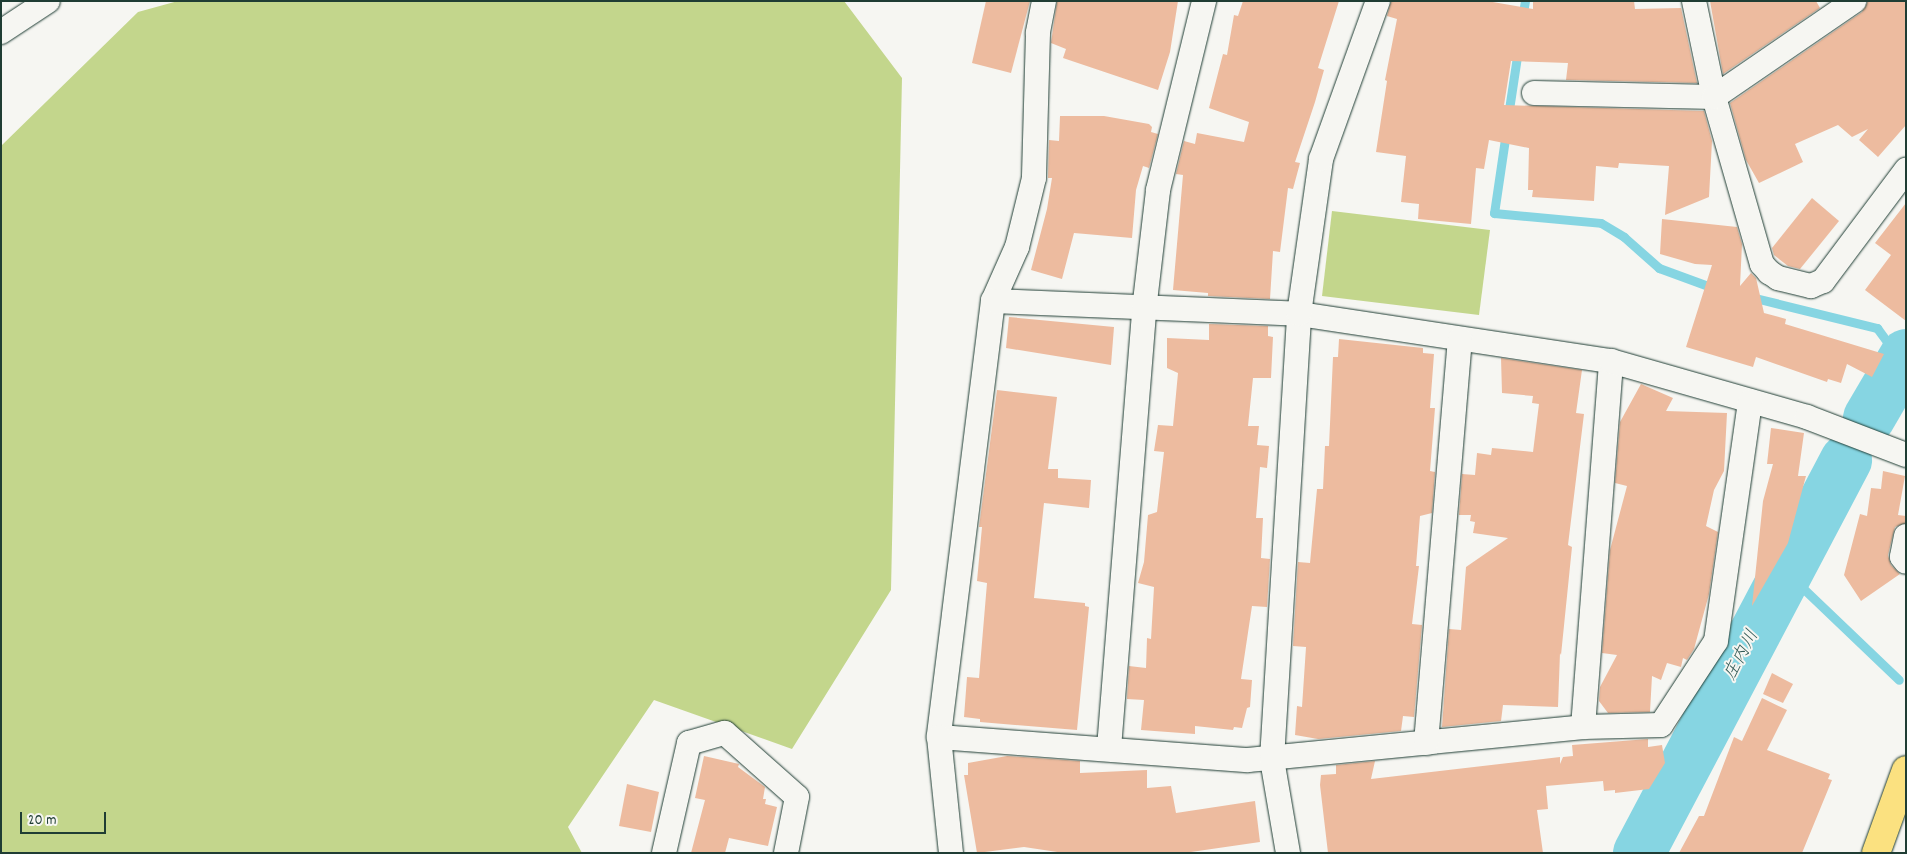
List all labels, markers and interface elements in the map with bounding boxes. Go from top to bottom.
water label: 庄内川 [1721,627,1765,685]
scale bar [22,802,109,834]
text: 20 m [28,810,56,832]

